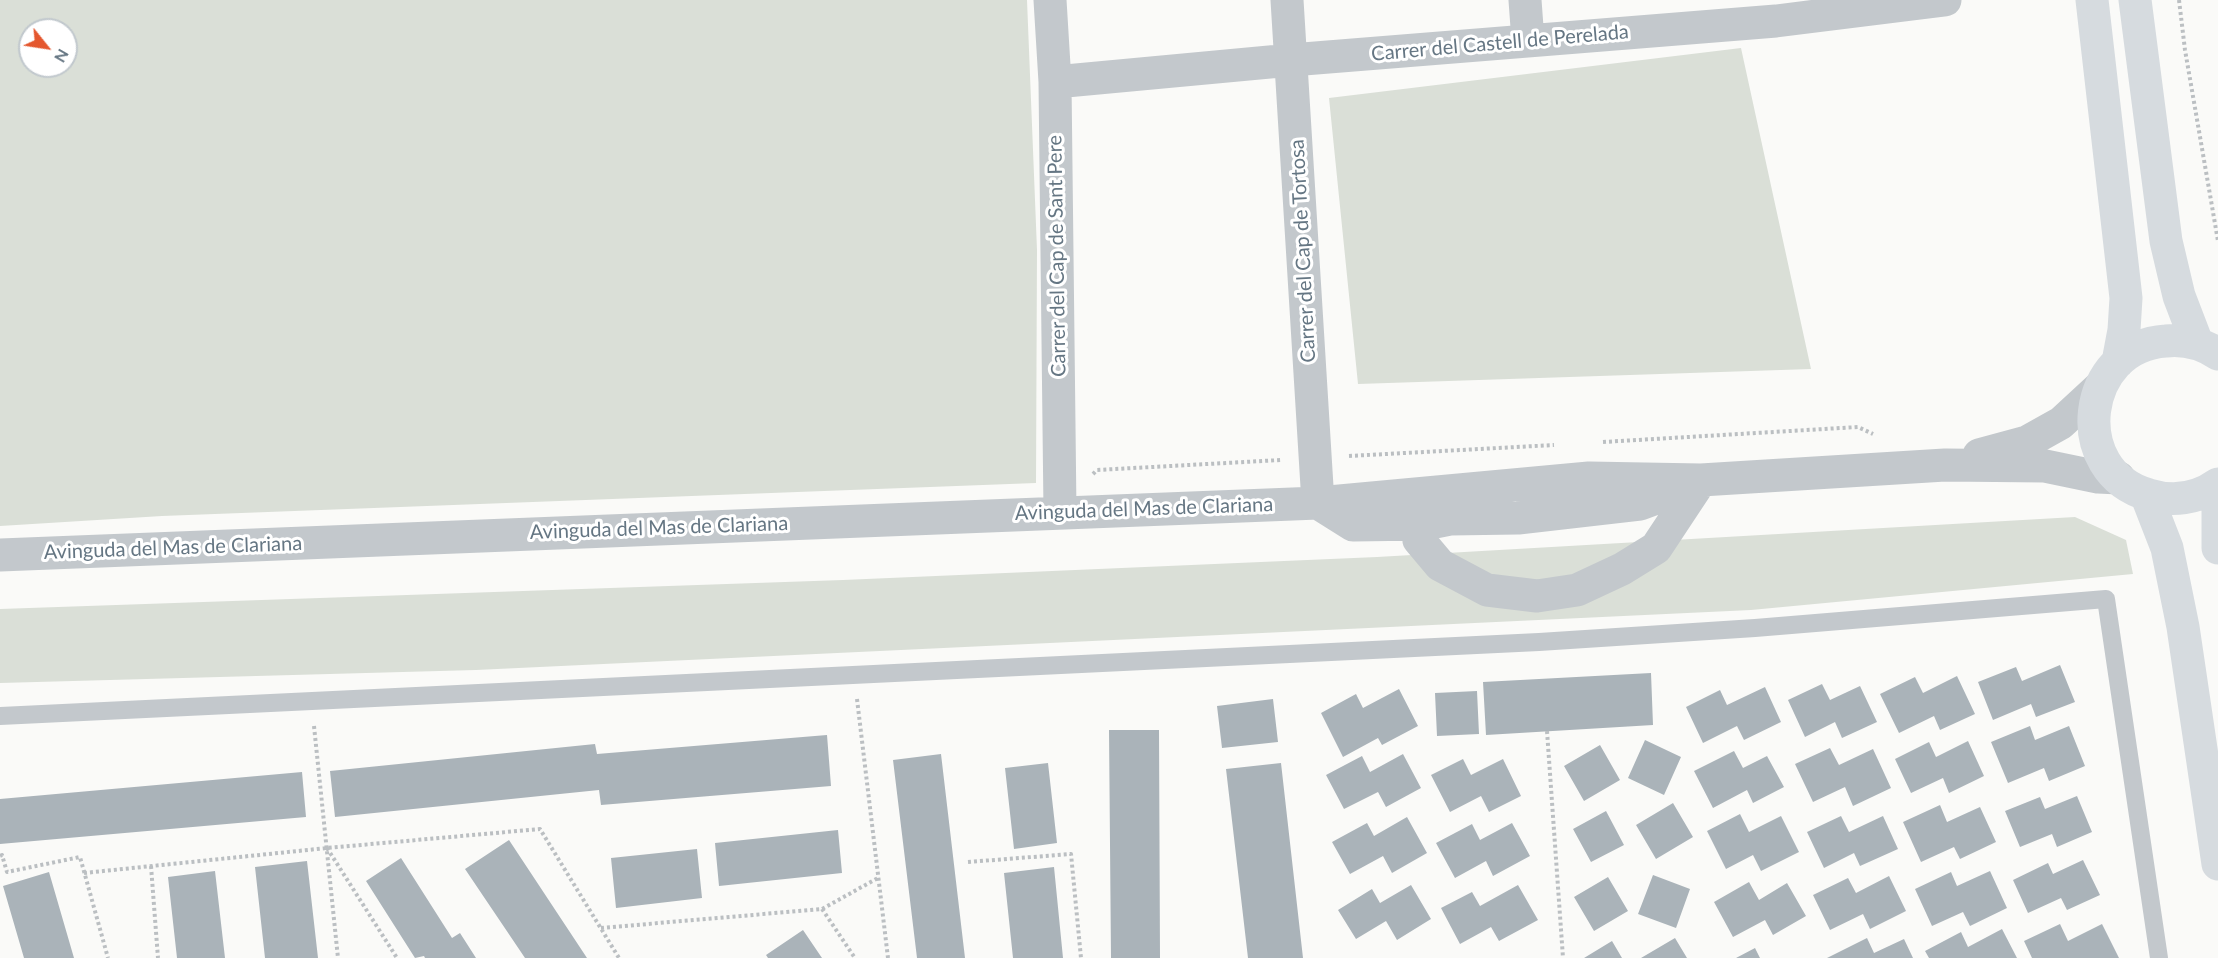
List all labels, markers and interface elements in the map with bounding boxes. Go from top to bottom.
north arrow [18,18,78,78]
street label: Carrer del Castell de Perelada [1370,20,1630,66]
text: N [51,46,74,66]
street label: Carrer del Cap de Sant Pere [1043,135,1071,377]
street label: Carrer del Cap de Tortosa [1285,139,1321,363]
street label: Avinguda del Mas de Clariana [1014,492,1274,526]
street label: Avinguda del Mas de Clariana [529,511,789,545]
street label: Avinguda del Mas de Clariana [43,531,303,565]

